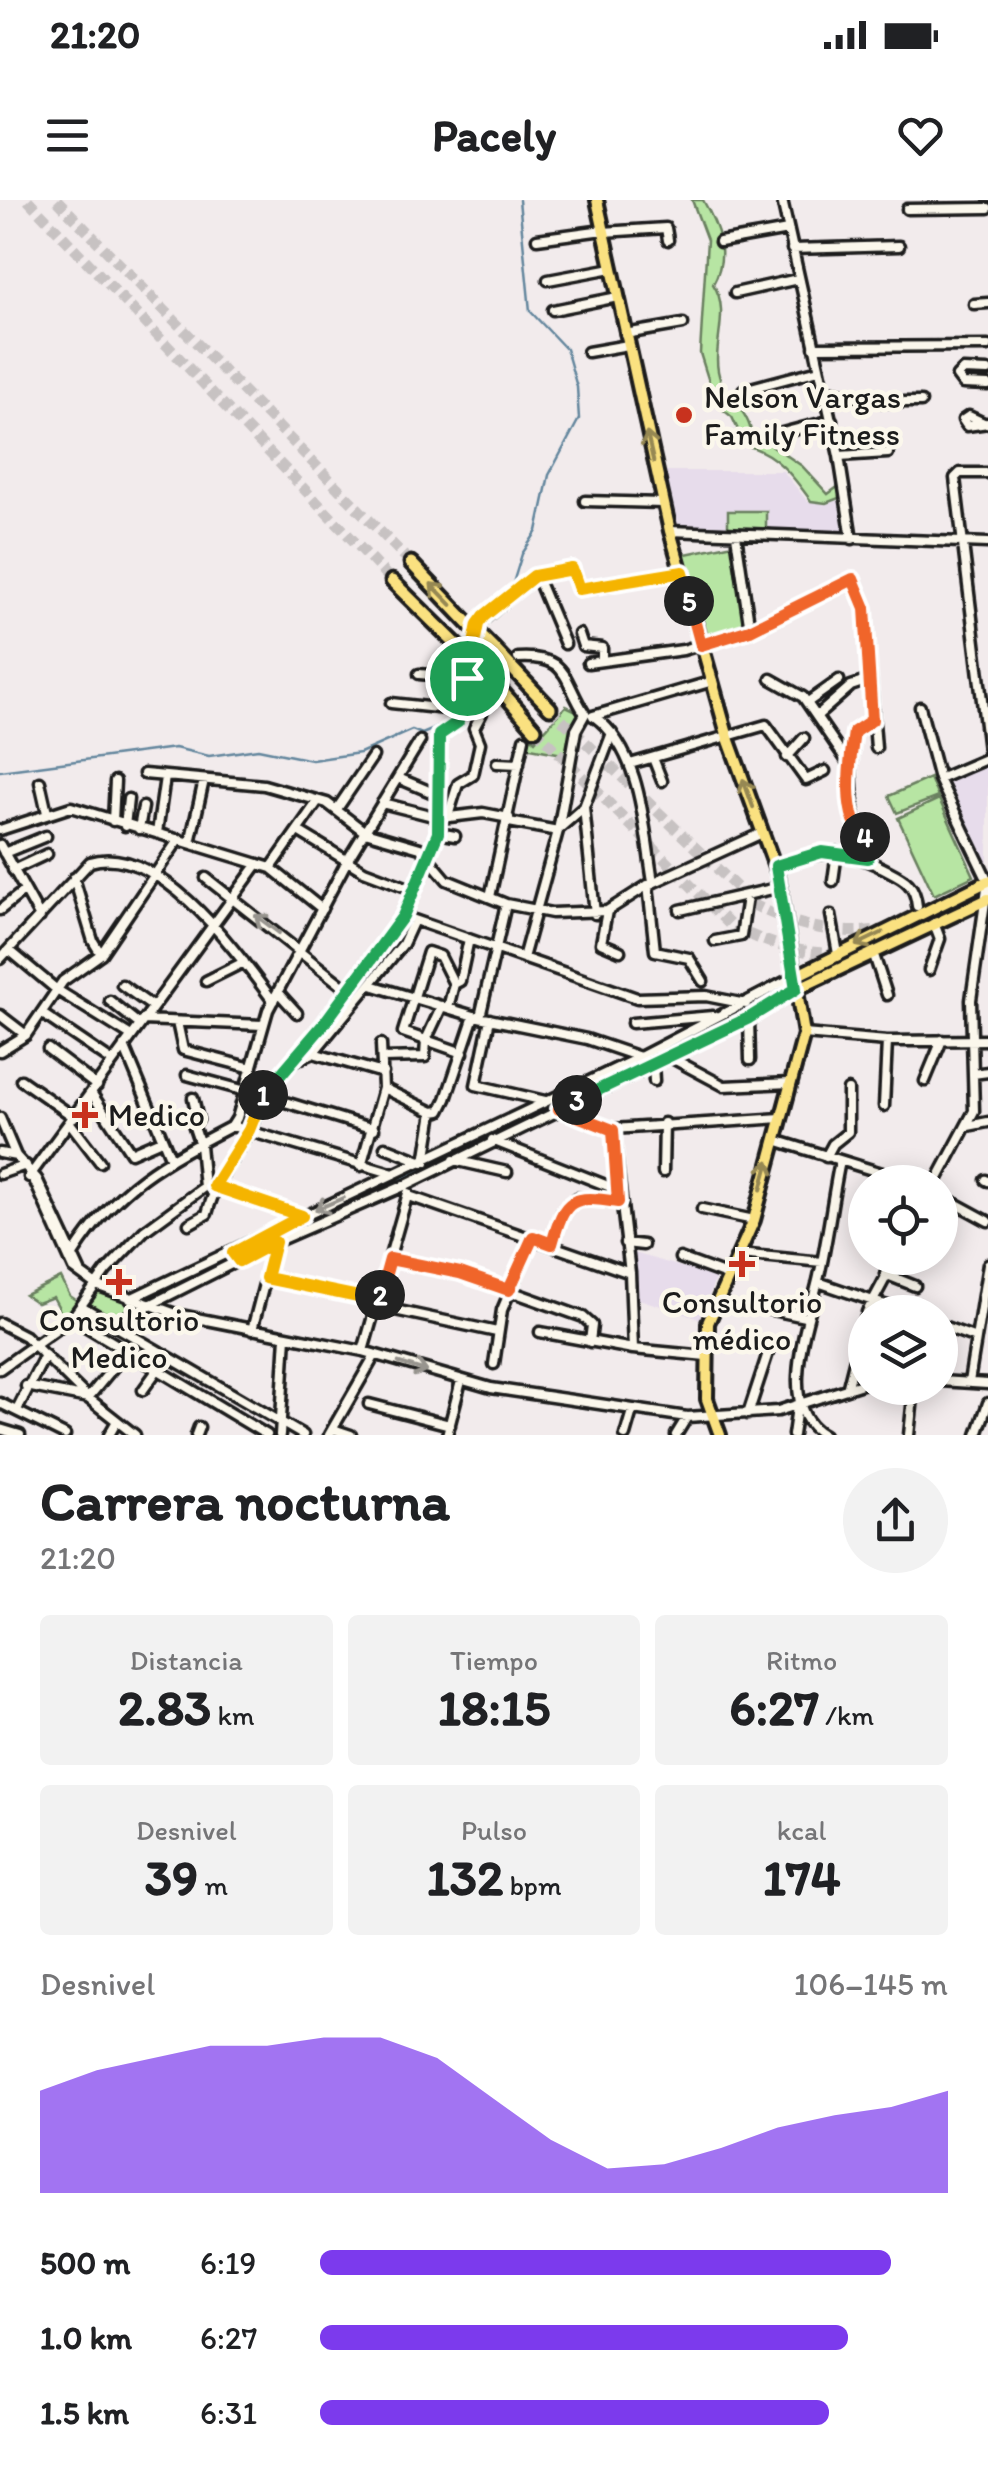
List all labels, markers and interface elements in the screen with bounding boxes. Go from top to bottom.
text: 21:20 [50,12,140,58]
icon: menu [40,108,95,163]
text: Pacely [432,108,556,162]
icon: heart [893,108,948,163]
place label: Nelson Vargas Family Fitness [704,378,901,453]
marker: Nelson Vargas Family Fitness [673,404,695,426]
one-way arrow [640,432,659,464]
pin: 5 [664,576,714,626]
one-way arrow [429,583,453,607]
text: 5 [682,584,696,618]
pin [425,636,510,721]
icon: arrive [440,651,495,706]
one-way arrow [738,779,756,810]
pin: 4 [840,812,890,862]
text: 4 [857,820,873,854]
one-way arrow [254,913,281,934]
one-way arrow [854,930,884,949]
pin: 1 [238,1070,288,1120]
pin: 3 [552,1075,602,1125]
text: 1 [257,1078,270,1112]
text: 3 [569,1083,585,1117]
place label: Medico [108,1096,205,1134]
marker: Medico [72,1102,98,1128]
one-way arrow [757,1160,776,1191]
map controls [848,1165,958,1405]
button: locate [848,1165,958,1275]
one-way arrow [314,1196,345,1214]
marker: Consultorio médico [729,1251,755,1277]
marker: Consultorio Medico [106,1269,132,1295]
pin: 2 [355,1270,405,1320]
text: 2 [373,1278,387,1312]
place label: Consultorio médico [662,1283,822,1358]
button: layers [848,1295,958,1405]
place label: Consultorio Medico [39,1301,199,1376]
one-way arrow [397,1359,429,1377]
text: Carrera nocturna [40,1468,450,1534]
button: share [843,1468,948,1573]
text: 21:20 [40,1539,116,1577]
text: Distancia [130,1643,243,1677]
text: Tiempo [450,1643,538,1677]
text: Ritmo [766,1643,837,1677]
text: 2.83 [118,1677,211,1738]
text: 18:15 [438,1677,550,1738]
text: 6:27 [729,1677,819,1738]
text: km [211,1698,255,1732]
text: /km [819,1698,874,1732]
text: Desnivel [136,1813,237,1847]
text: Pulso [461,1813,527,1847]
text: kcal [777,1813,827,1847]
text: 39 [145,1847,198,1908]
text: 132 [426,1847,503,1908]
text: 174 [763,1847,841,1908]
text: m [198,1868,228,1902]
text: bpm [503,1868,561,1902]
text: Desnivel [40,1965,155,2003]
text: 106–145 m [794,1965,948,2003]
text: 500 m [40,2244,130,2282]
text: 6:19 [200,2244,256,2282]
text: 1.0 km [40,2319,132,2357]
text: 6:27 [200,2319,257,2357]
text: 1.5 km [40,2394,129,2432]
text: 6:31 [200,2394,257,2432]

